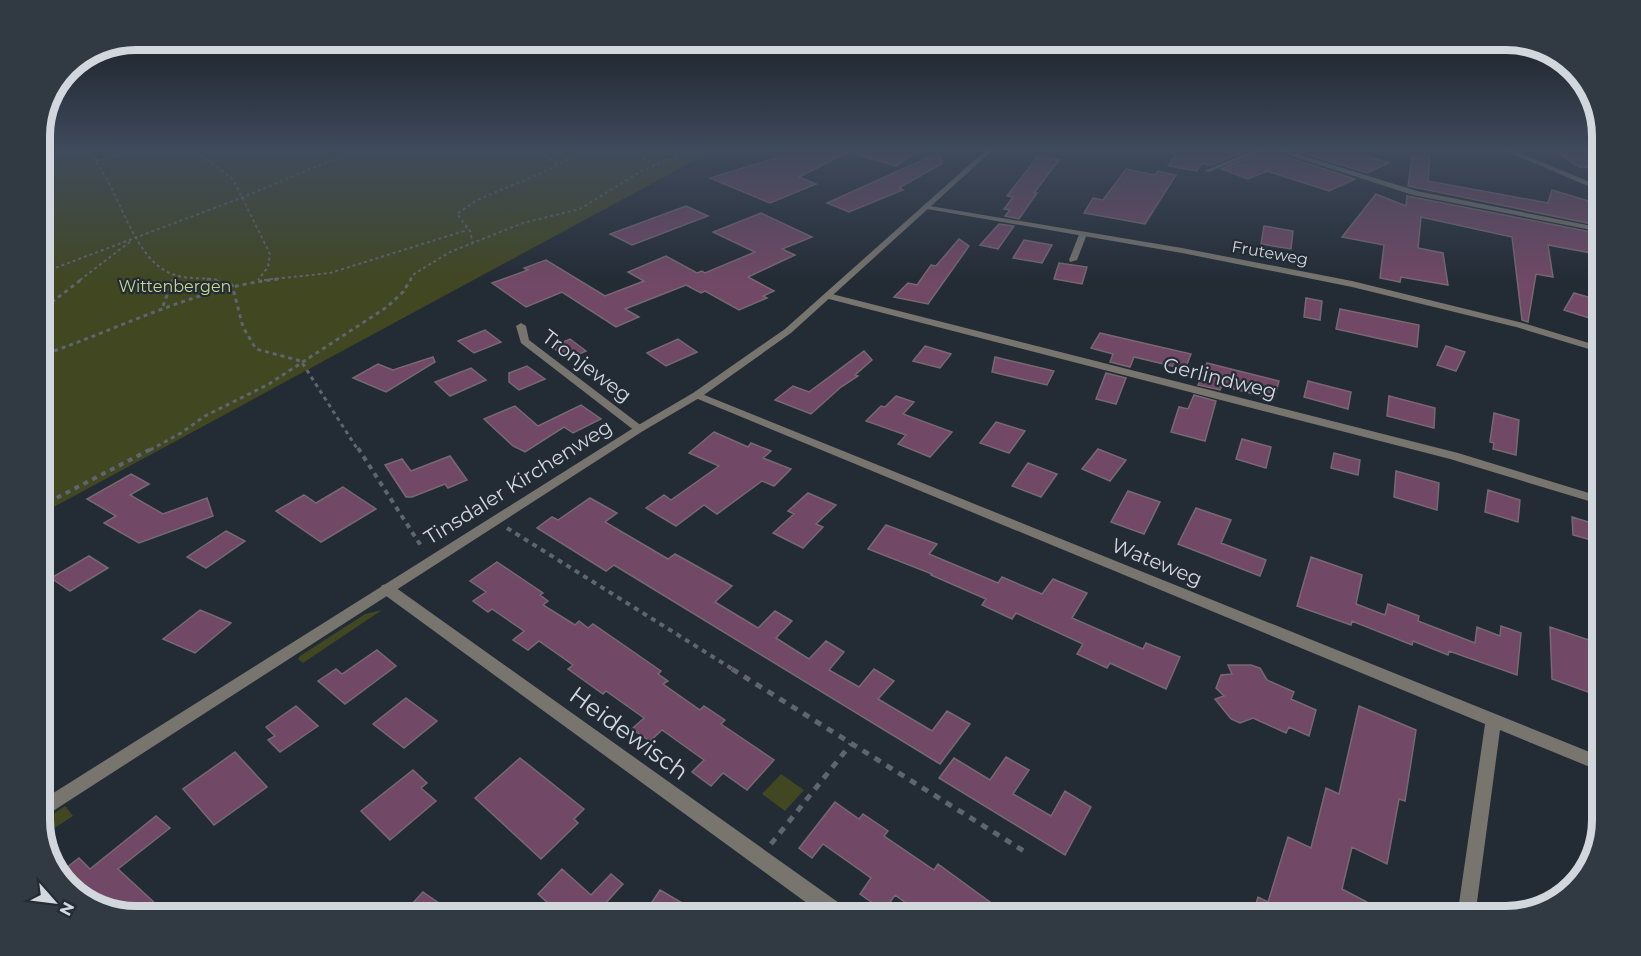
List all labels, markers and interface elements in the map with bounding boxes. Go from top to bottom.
street label: Fruteweg [1230,237,1310,269]
park label: Wittenbergen [119,277,231,296]
street label: Tronjeweg [538,325,636,407]
street label: Gerlindweg [1161,352,1279,404]
street label: Tinsdaler Kirchenweg [420,414,616,550]
street label: Wateweg [1108,533,1206,591]
street label: Heidewisch [564,680,694,786]
north arrow [24,872,84,932]
text: N [55,899,78,919]

